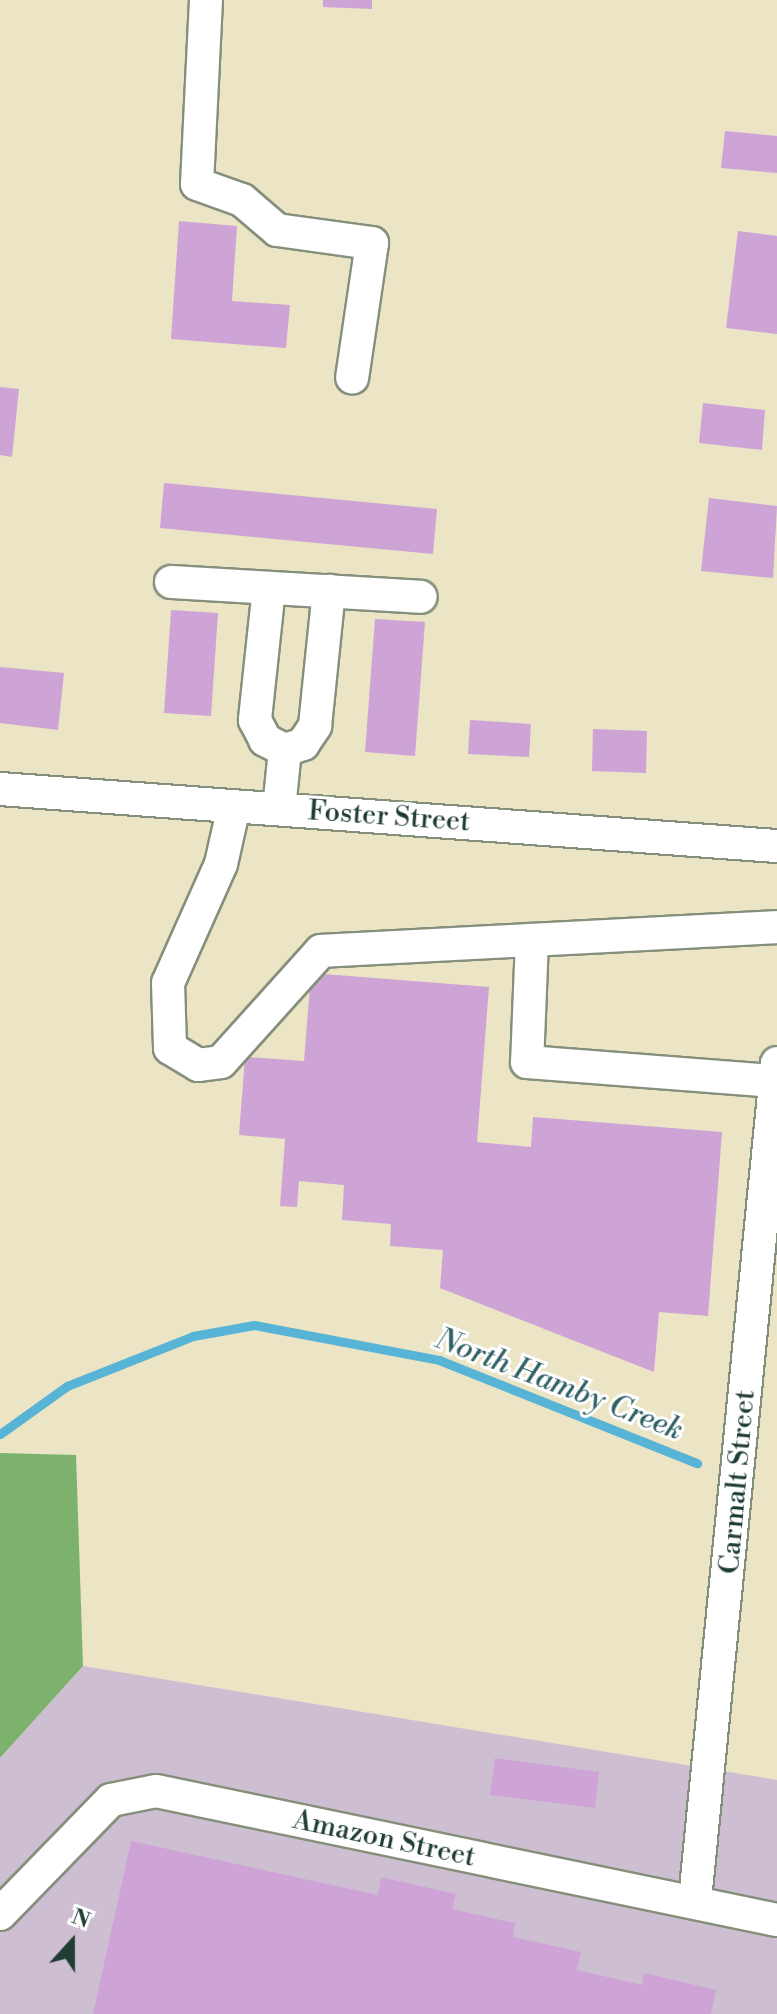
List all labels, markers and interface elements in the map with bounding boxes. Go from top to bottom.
street label: Foster Street [307,795,471,839]
water label: North Hamby Creek [430,1321,688,1449]
street label: Carmalt Street [713,1389,763,1575]
street label: Amazon Street [290,1803,478,1875]
north arrow [32,1902,112,1982]
text: N [68,1903,94,1935]

